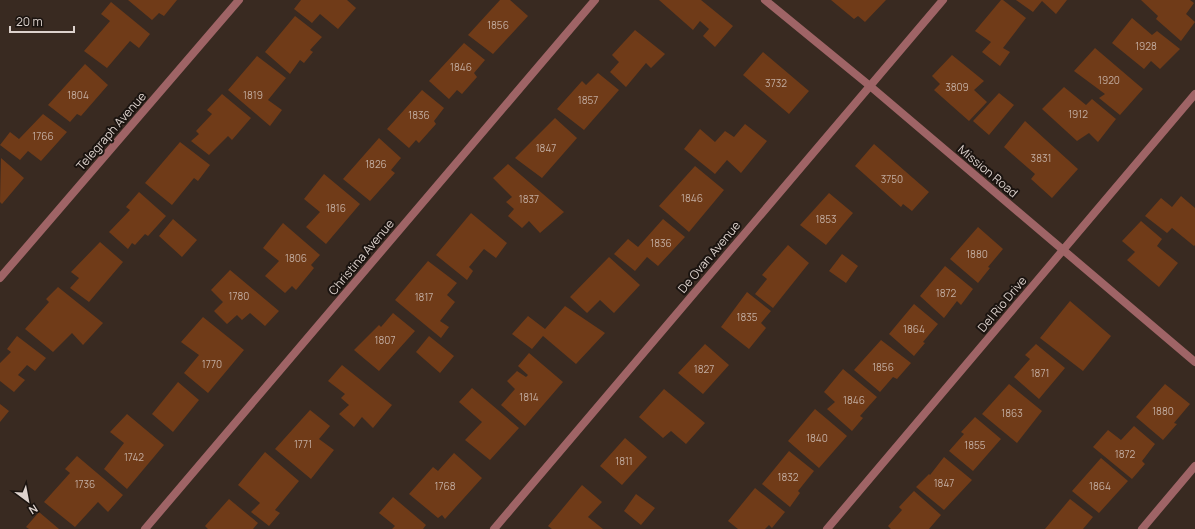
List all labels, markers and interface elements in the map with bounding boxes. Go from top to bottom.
scale bar [10,8,74,34]
text: 20 m [16,13,43,30]
house number: 1856 [487,18,509,32]
house number: 1928 [1135,39,1157,53]
house number: 1846 [450,60,472,74]
house number: 1920 [1098,73,1120,87]
house number: 3732 [765,76,787,90]
house number: 3809 [945,80,969,94]
house number: 1804 [67,88,89,102]
street label: Telegraph Avenue [72,88,150,174]
house number: 1819 [243,88,263,102]
house number: 1857 [578,93,598,107]
house number: 1912 [1068,107,1088,121]
house number: 1836 [408,108,430,122]
house number: 1766 [32,129,54,143]
house number: 1847 [536,141,556,155]
street label: Mission Road [954,141,1022,201]
house number: 3831 [1031,151,1051,165]
house number: 1826 [365,157,387,171]
house number: 3750 [881,172,903,186]
house number: 1846 [681,191,703,205]
house number: 1837 [519,192,539,206]
house number: 1816 [326,201,346,215]
house number: 1853 [815,212,837,226]
street label: Christina Avenue [324,216,398,298]
street label: De Ovan Avenue [674,217,744,297]
house number: 1836 [650,236,672,250]
house number: 1880 [966,247,988,261]
house number: 1806 [285,251,307,265]
street label: Del Rio Drive [974,272,1030,336]
house number: 1872 [936,286,957,300]
house number: 1780 [229,289,249,303]
house number: 1817 [415,290,433,304]
house number: 1835 [736,310,758,324]
house number: 1864 [903,322,925,336]
house number: 1807 [375,333,395,347]
house number: 1770 [202,357,222,371]
house number: 1856 [872,360,894,374]
house number: 1827 [694,362,714,376]
house number: 1871 [1031,366,1049,380]
house number: 1814 [519,390,539,404]
house number: 1846 [843,393,865,407]
house number: 1880 [1152,404,1174,418]
house number: 1863 [1001,406,1023,420]
house number: 1840 [806,431,828,445]
house number: 1771 [294,437,312,451]
house number: 1855 [964,438,986,452]
house number: 1872 [1115,447,1136,461]
house number: 1742 [124,450,144,464]
house number: 1811 [615,454,633,468]
house number: 1832 [778,470,799,484]
house number: 1847 [934,476,954,490]
house number: 1736 [75,477,95,491]
house number: 1768 [435,479,456,493]
house number: 1864 [1089,479,1111,493]
north arrow [8,481,48,521]
text: N [26,501,41,518]

